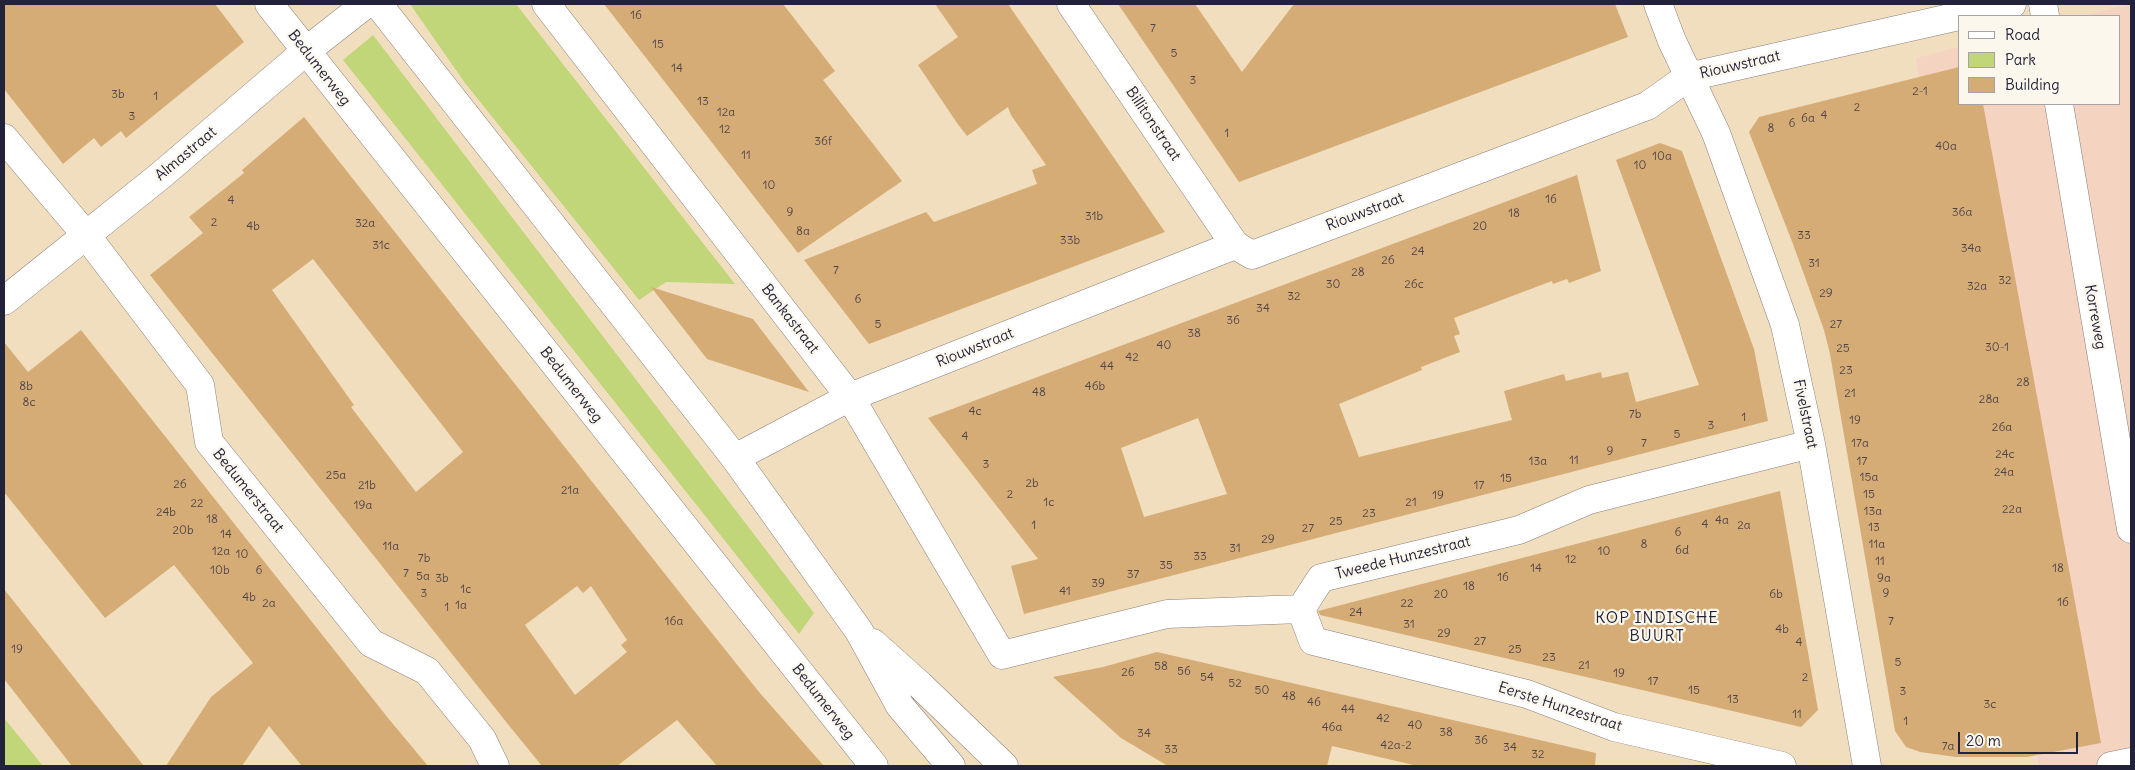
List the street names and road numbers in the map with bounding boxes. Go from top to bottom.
street label: Bedumerweg [284,27,354,109]
street label: Riouwstraat [1698,47,1782,83]
street label: Billitonstraat [1122,84,1184,164]
street label: Almastraat [152,123,220,185]
street label: Riouwstraat [1324,189,1406,235]
street label: Bankastraat [757,281,823,357]
street label: Korreweg [2080,283,2110,351]
street label: Riouwstraat [934,324,1016,372]
street label: Bedumerweg [536,344,606,426]
street label: Fivelstraat [1789,378,1821,450]
street label: Bedumerstraat [209,445,287,537]
street label: Tweede Hunzestraat [1334,533,1472,583]
street label: Bedumerweg [788,661,858,743]
street label: Eerste Hunzestraat [1496,678,1624,736]

